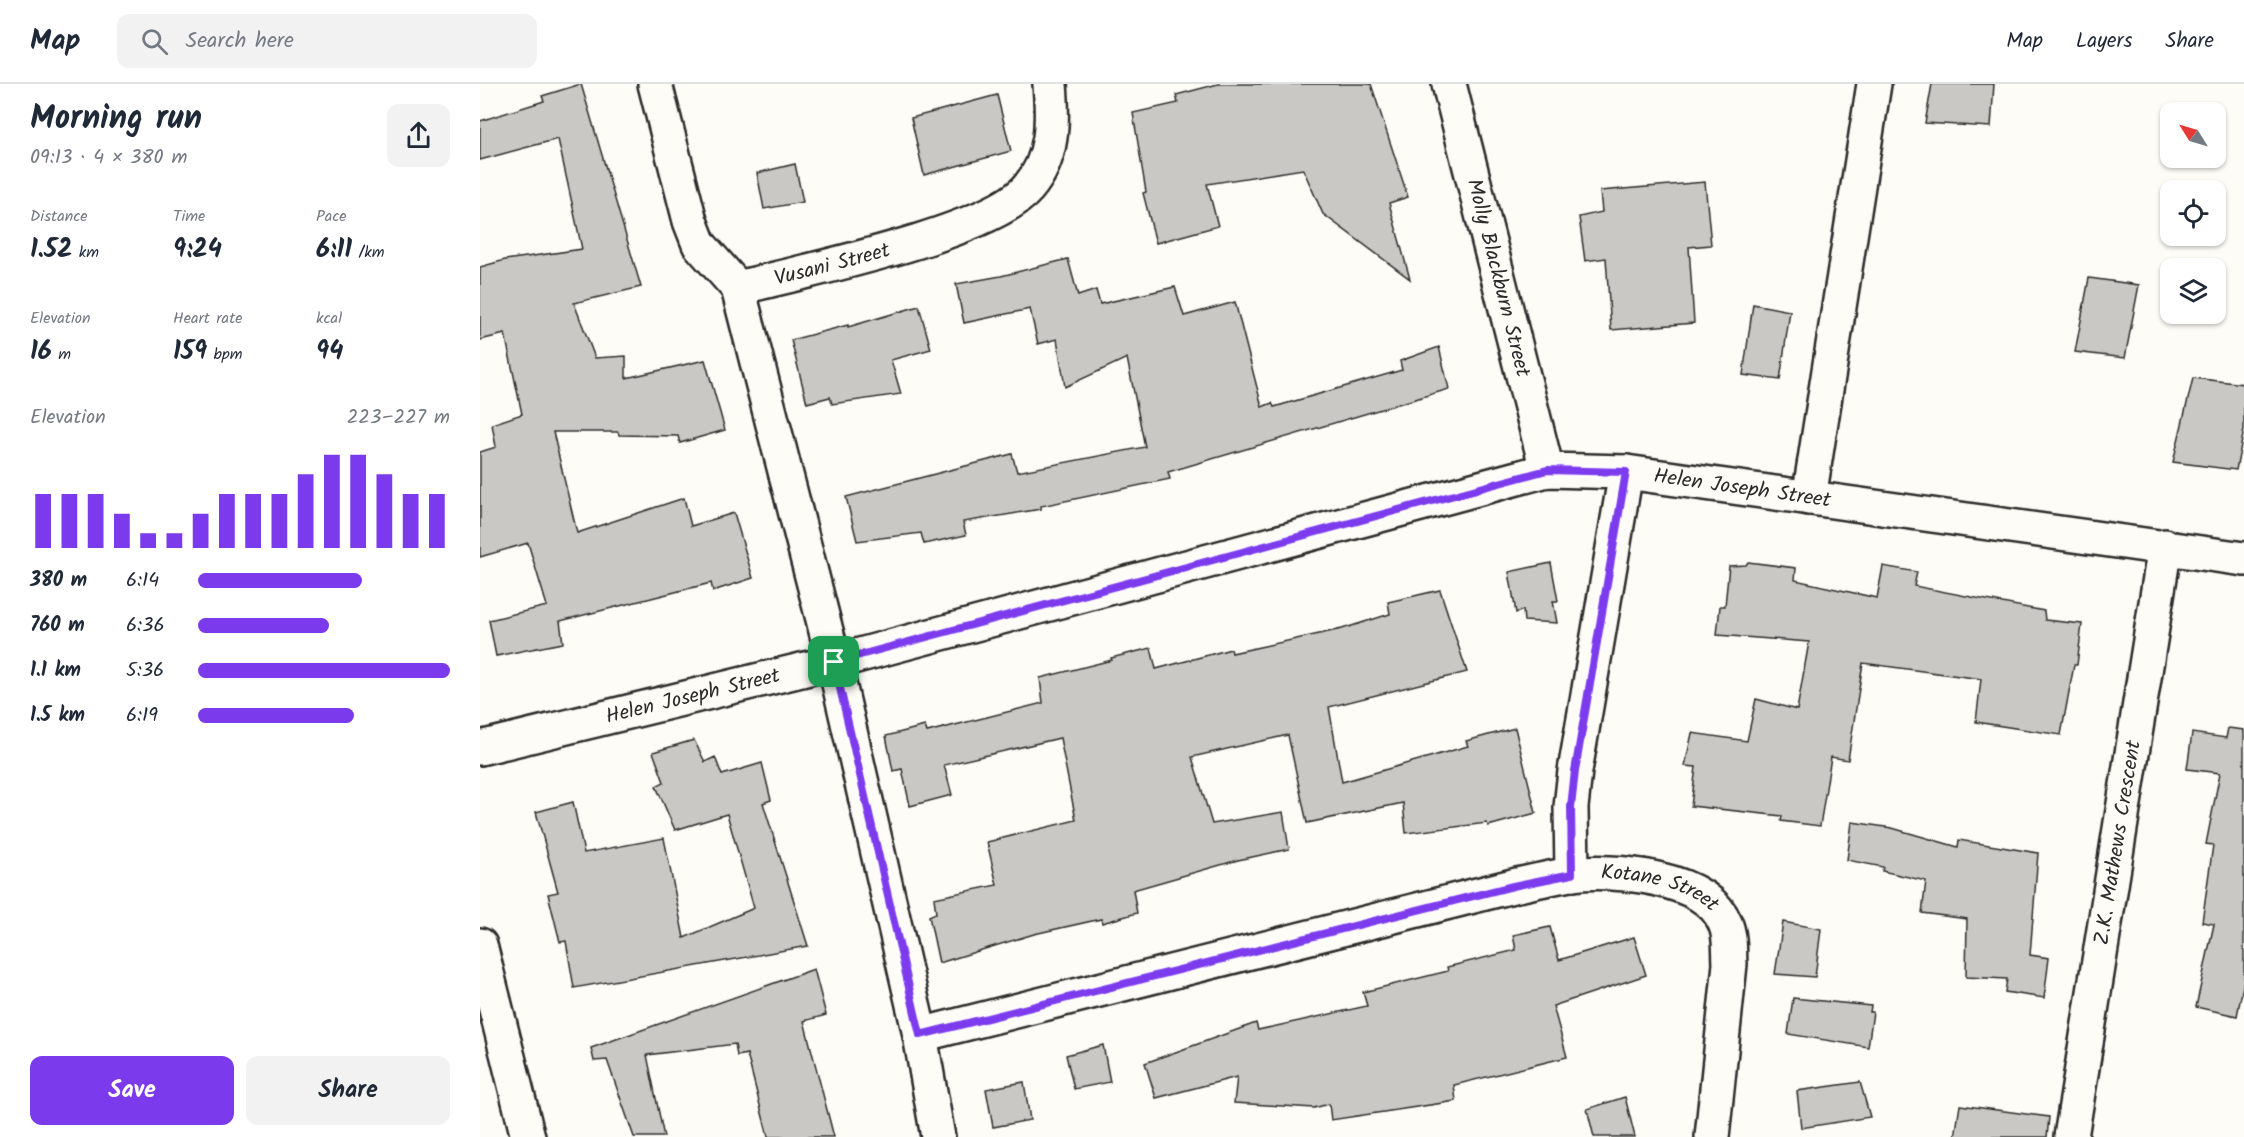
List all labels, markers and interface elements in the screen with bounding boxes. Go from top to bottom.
search box [117,14,537,68]
text: Map [30,19,81,64]
text: Search here [186,24,294,59]
icon: search [138,25,171,58]
text: Map [2006,25,2043,58]
text: Layers [2076,25,2132,58]
text: Share [2165,25,2214,58]
text: Morning run [30,93,202,146]
north arrow [2160,102,2226,168]
map controls [2160,102,2226,324]
button: share [387,104,450,167]
text: 09:13 · 4 × 380 m [30,142,187,174]
street label: Molly Blackburn Street [1457,175,1539,381]
button: locate [2160,180,2226,246]
text: Distance [30,204,88,229]
text: Time [173,204,205,229]
text: Pace [316,204,347,229]
text: 1.52 [30,229,72,271]
text: 9:24 [173,229,222,271]
text: 6:11 [316,229,352,271]
street label: Vusani Street [771,234,895,295]
text: km [72,240,99,265]
text: /km [352,240,385,265]
button: layers [2160,258,2226,324]
text: Elevation [30,306,91,331]
text: Heart rate [173,306,243,331]
text: kcal [316,306,342,331]
text: 16 [30,331,52,373]
text: 159 [173,331,207,373]
text: 94 [316,331,343,373]
text: m [52,342,71,367]
text: bpm [207,342,242,367]
text: Elevation [30,402,106,434]
text: 223–227 m [347,402,450,434]
street label: Helen Joseph Street [1651,460,1834,517]
text: 380 m [30,565,87,597]
text: 6:14 [126,565,159,597]
text: 760 m [30,610,85,642]
text: 6:36 [126,610,165,642]
pin [808,636,859,687]
icon: arrive [817,645,850,678]
text: 1.1 km [30,655,81,687]
text: 5:36 [126,655,164,687]
street label: Helen Joseph Street [602,659,784,733]
text: 1.5 km [30,700,85,732]
text: 6:19 [126,700,158,732]
street label: Z.K. Mathews Crescent [2085,737,2150,947]
street label: Kotane Street [1600,856,1727,920]
button: Save [30,1056,234,1125]
button: Share [246,1056,450,1125]

